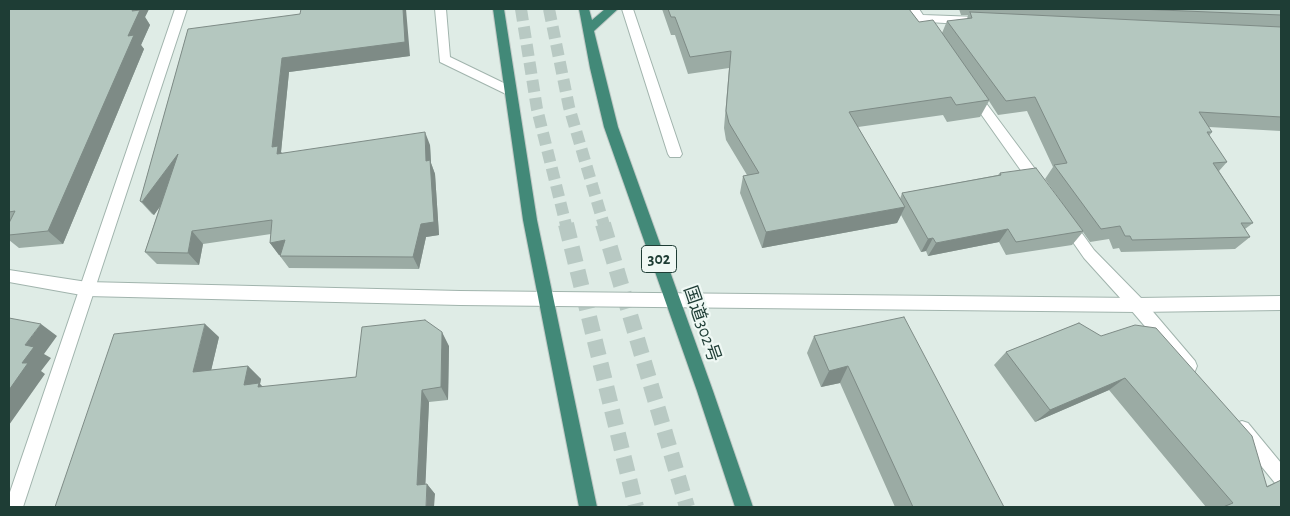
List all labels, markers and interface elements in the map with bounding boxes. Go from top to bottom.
road number: 302 [642,245,676,272]
street label: 国道302号 [679,283,725,365]

